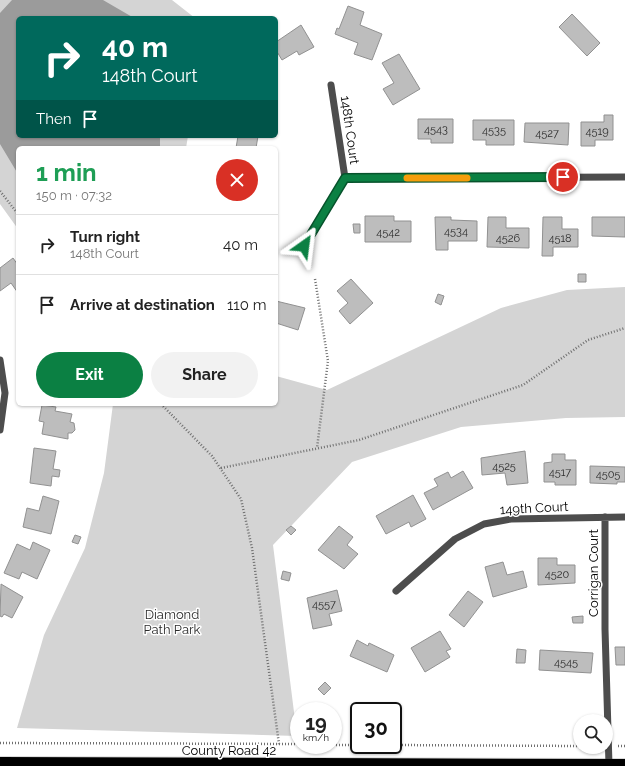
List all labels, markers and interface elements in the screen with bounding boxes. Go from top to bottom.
text: 40 m [102,31,168,64]
icon: right [36,32,88,84]
text: 148th Court [102,65,197,86]
street label: 148th Court [338,95,362,166]
icon: arrive [79,108,101,130]
text: Then [36,110,71,128]
house number: 4543 [424,123,448,136]
house number: 4535 [482,124,506,137]
house number: 4519 [585,125,609,138]
house number: 4527 [535,127,559,140]
text: 1 min [36,158,97,187]
button: close [216,159,258,201]
pin [546,160,580,194]
icon: arrive [552,166,574,188]
text: 150 m · 07:32 [36,188,112,203]
position arrow [283,225,325,267]
house number: 4534 [444,225,468,238]
house number: 4542 [376,226,400,239]
text: Turn right [70,228,140,246]
house number: 4526 [496,232,521,245]
house number: 4518 [548,232,572,245]
icon: right [36,234,58,256]
text: 40 m [223,236,258,254]
text: 148th Court [70,246,139,261]
icon: arrive [36,294,58,316]
text: Arrive at destination [70,296,215,314]
text: 110 m [227,296,267,314]
button: Exit [36,352,143,398]
button: Share [151,352,258,398]
house number: 4525 [492,460,516,473]
house number: 4517 [549,466,571,479]
house number: 4505 [596,468,620,481]
street label: 149th Court [499,499,569,517]
street label: Corrigan Court [586,528,601,617]
house number: 4520 [545,568,569,581]
house number: 4557 [312,598,336,611]
park label: Diamond Path Park [144,607,201,637]
house number: 4545 [554,656,578,669]
speed limit sign: 30 [350,702,402,754]
text: 19 [305,711,327,735]
map controls [573,714,613,754]
button: search [573,714,613,754]
text: km/h [303,732,329,743]
street label: County Road 42 [182,743,277,758]

